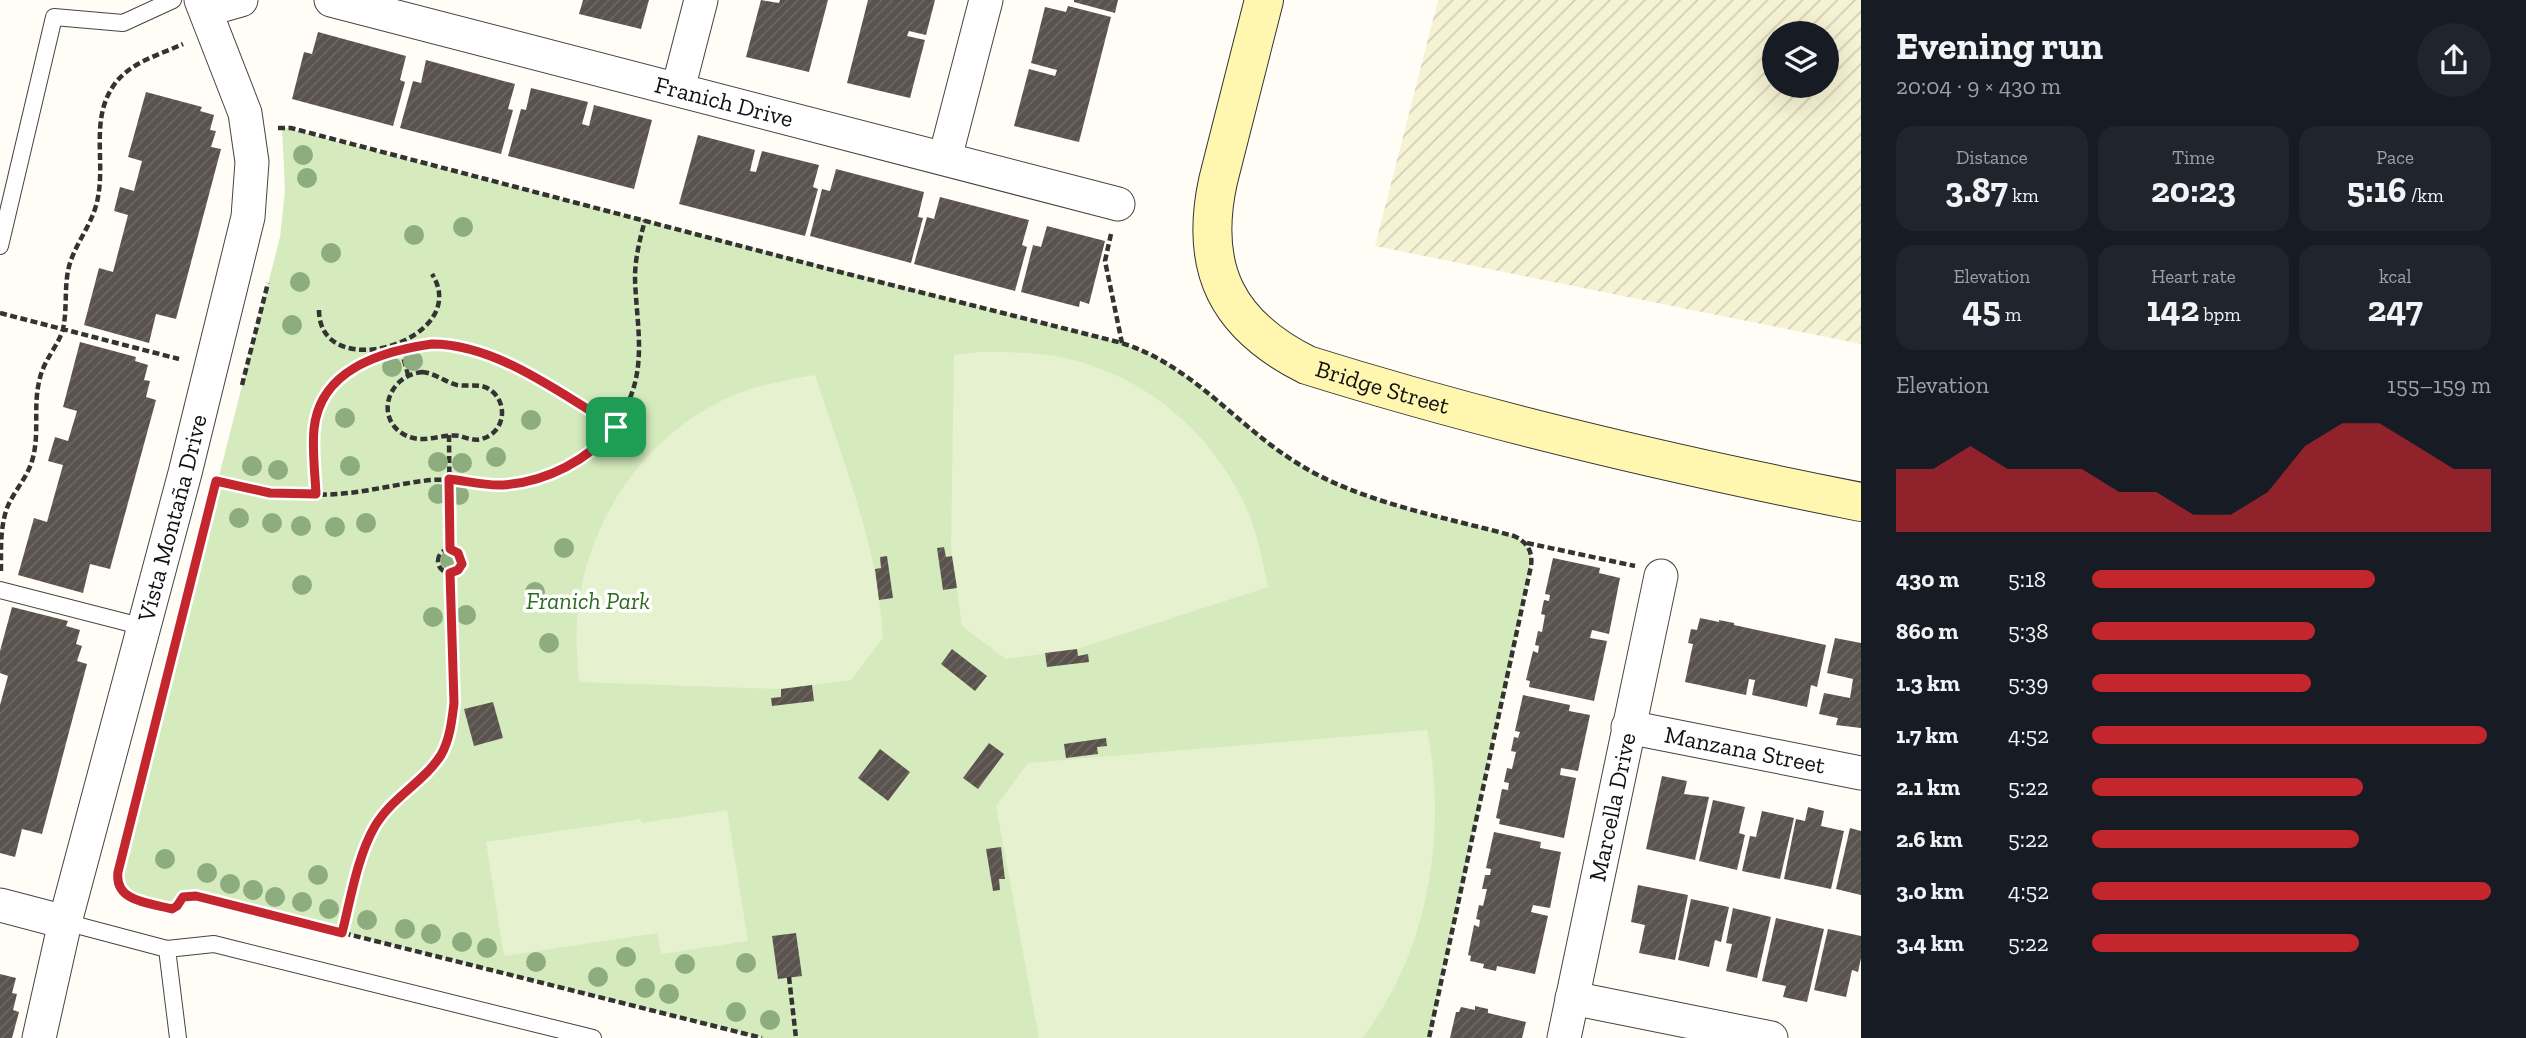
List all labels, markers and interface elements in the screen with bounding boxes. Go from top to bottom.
map controls [1762,21,1839,98]
button: layers [1762,21,1839,98]
text: Evening run [1896,23,2103,69]
button: share [2417,23,2491,97]
street label: Franich Drive [652,70,796,133]
text: 20:04 · 9 × 430 m [1896,72,2061,100]
text: Distance [1956,146,2028,169]
text: Time [2172,146,2215,169]
text: Pace [2376,146,2414,169]
text: 3.87 [1945,169,2008,211]
text: 20:23 [2151,169,2236,211]
text: 5:16 [2347,169,2407,211]
text: km [2008,184,2039,207]
text: /km [2407,184,2444,207]
text: Elevation [1953,265,2030,288]
text: Heart rate [2151,265,2236,288]
text: kcal [2379,265,2411,288]
text: 45 [1962,288,2001,330]
text: 142 [2146,288,2199,330]
text: 247 [2367,288,2423,330]
text: m [2001,303,2021,326]
text: bpm [2199,303,2241,326]
street label: Bridge Street [1312,354,1453,420]
text: Elevation [1896,371,1989,399]
text: 155–159 m [2387,371,2491,399]
pin [586,397,646,457]
icon: arrive [597,408,635,446]
street label: Vista Montaña Drive [131,411,213,625]
text: 430 m [1896,565,1959,593]
text: 5:18 [2008,565,2046,593]
park label: Franich Park [526,586,650,615]
text: 860 m [1896,617,1958,645]
text: 5:38 [2008,617,2049,645]
text: 1.3 km [1896,669,1960,697]
text: 5:39 [2008,669,2048,697]
street label: Manzana Street [1662,720,1828,780]
text: 1.7 km [1896,721,1958,749]
text: 4:52 [2008,721,2049,749]
street label: Marcella Drive [1582,730,1642,884]
text: 2.1 km [1896,773,1960,801]
text: 5:22 [2008,773,2049,801]
text: 2.6 km [1896,825,1963,853]
text: 5:22 [2008,825,2049,853]
text: 3.0 km [1896,877,1964,905]
text: 4:52 [2008,877,2049,905]
text: 3.4 km [1896,929,1964,957]
text: 5:22 [2008,929,2049,957]

